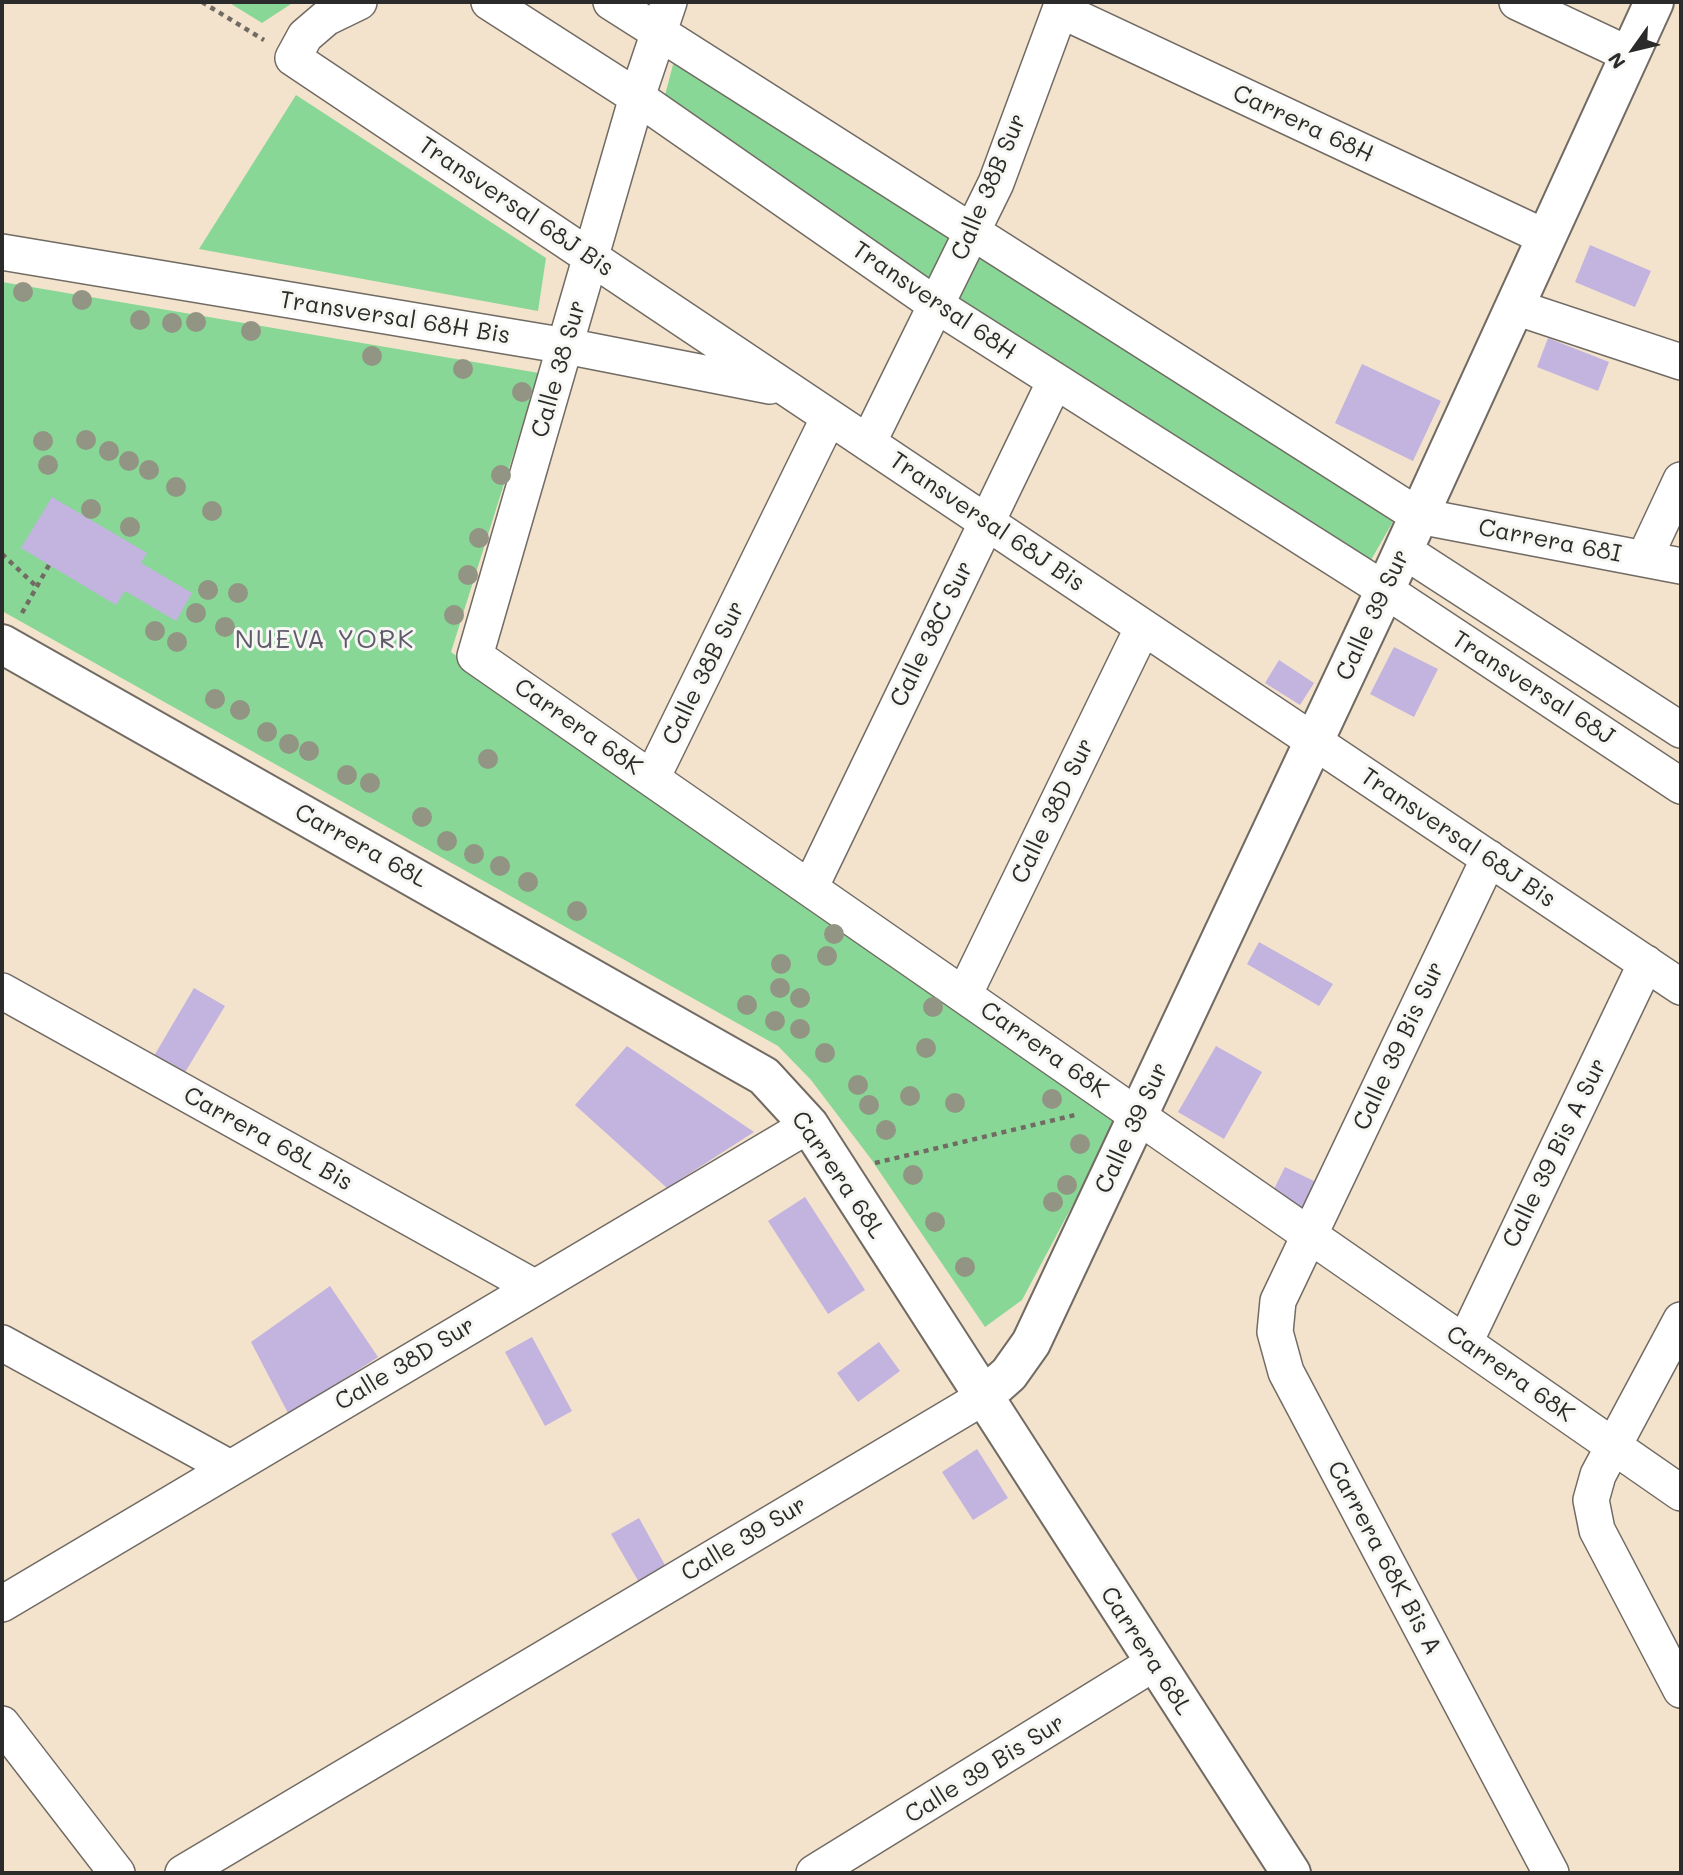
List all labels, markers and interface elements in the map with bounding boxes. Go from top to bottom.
north arrow [1599,14,1669,84]
text: N [1602,48,1631,74]
street label: Carrera 68H [1228,79,1378,169]
street label: Calle 38B Sur [945,109,1033,265]
street label: Transversal 68J Bis [413,131,619,283]
street label: Transversal 68H [847,236,1021,366]
street label: Transversal 68H Bis [278,286,512,350]
street label: Calle 38 Sur [526,297,592,441]
street label: Transversal 68J Bis [884,446,1090,598]
street label: Carrera 68I [1476,513,1624,569]
street label: Calle 39 Sur [1330,545,1416,685]
street label: Calle 38C Sur [884,556,980,712]
street label: Calle 38B Sur [657,596,751,750]
district label: NUEVA YORK [236,624,414,656]
street label: Transversal 68J [1447,625,1619,751]
street label: Carrera 68K [509,672,647,782]
street label: Calle 38D Sur [1005,734,1101,888]
street label: Transversal 68J Bis [1355,762,1561,914]
street label: Carrera 68L [290,798,432,894]
street label: Calle 39 Bis Sur [1347,957,1451,1135]
street label: Carrera 68K [975,995,1113,1105]
street label: Calle 39 Bis A Sur [1497,1054,1613,1252]
street label: Calle 39 Sur [1089,1058,1175,1198]
street label: Carrera 68L Bis [178,1081,358,1197]
street label: Carrera 68L [785,1106,891,1244]
street label: Calle 38D Sur [330,1311,480,1417]
street label: Carrera 68K [1441,1319,1579,1429]
street label: Carrera 68K Bis A [1321,1456,1447,1660]
street label: Calle 39 Sur [676,1490,812,1588]
street label: Carrera 68L [1094,1581,1198,1721]
street label: Calle 39 Bis Sur [900,1708,1070,1830]

